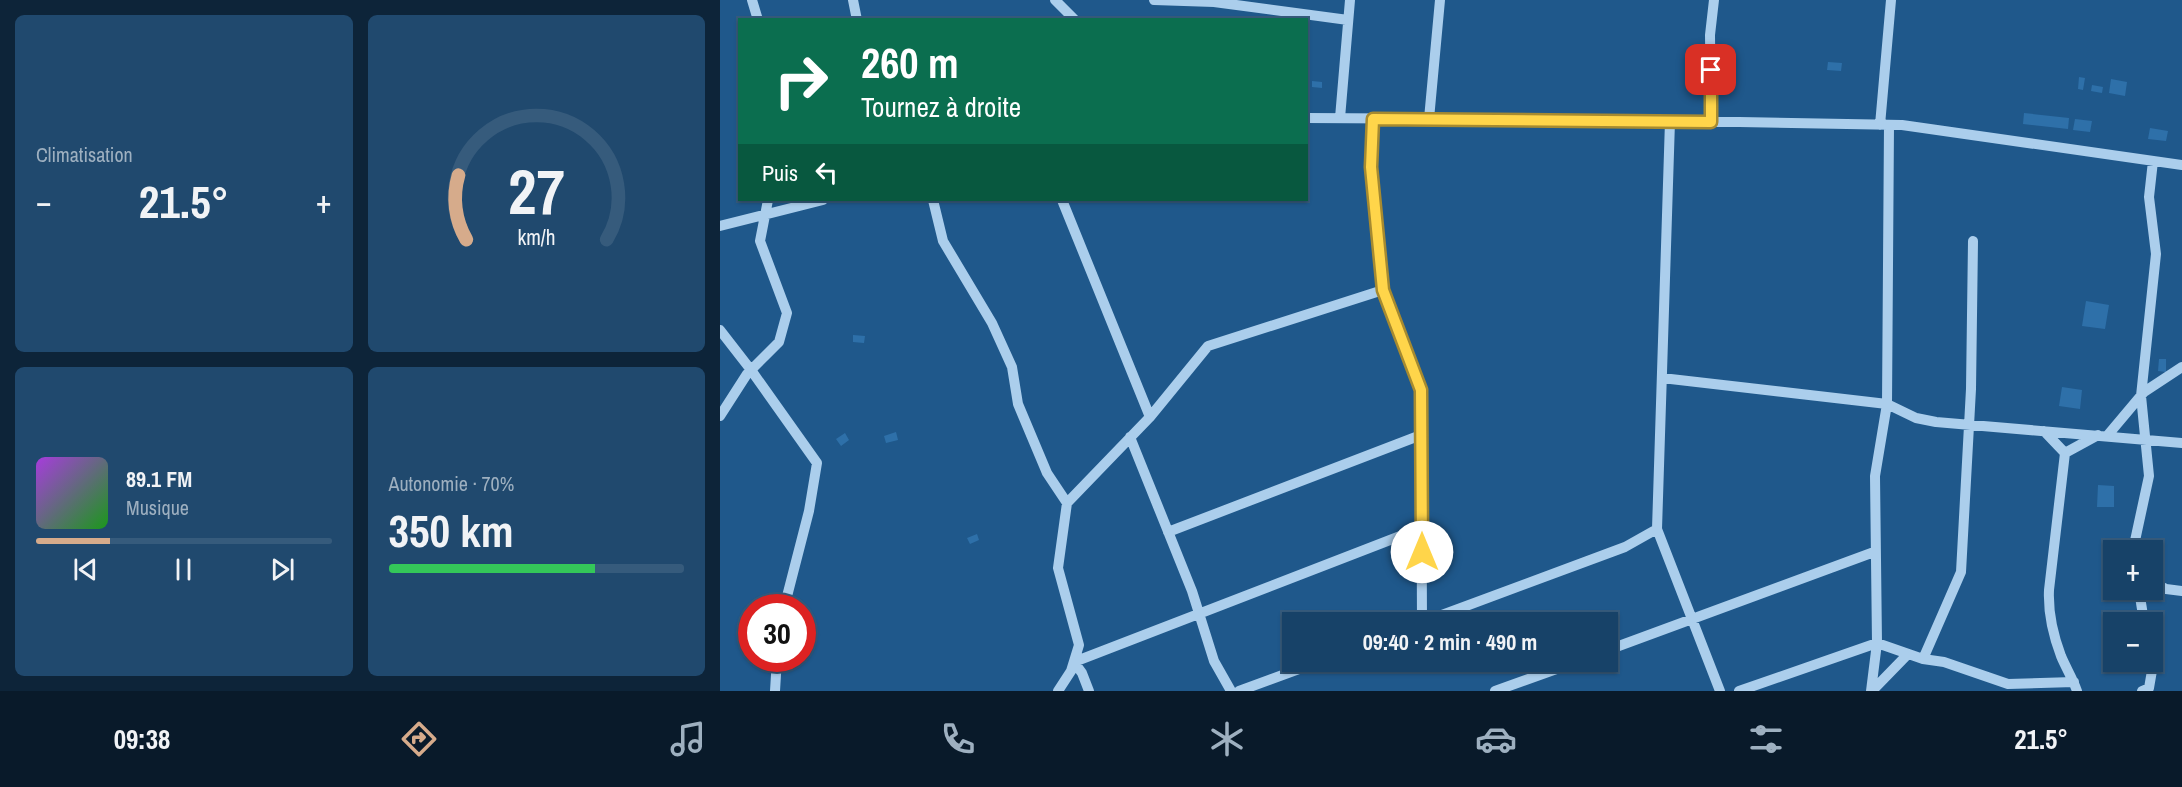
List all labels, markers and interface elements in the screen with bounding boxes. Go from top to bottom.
text: 260 m [861,35,959,91]
icon: right [762,42,840,120]
pin [1685,44,1736,95]
icon: arrive [1694,53,1727,86]
text: Tournez à droite [861,89,1021,125]
text: Climatisation [36,141,133,168]
text: 27 [508,149,565,233]
icon: left [810,156,843,189]
text: Puis [762,158,798,188]
text: 21.5° [139,171,229,232]
text: − [36,179,52,223]
text: + [316,179,331,223]
text: km/h [517,224,555,253]
text: 89.1 FM [126,464,192,494]
text: Autonomie · 70% [389,470,514,497]
text: Musique [126,494,189,521]
text: 350 km [389,500,514,561]
position arrow [1390,520,1454,584]
map controls [2103,540,2163,672]
button: + [2103,540,2163,600]
icon: previous [69,553,102,586]
icon: pause [167,553,200,586]
icon: next [266,553,299,586]
speed limit sign: 30 [738,594,816,672]
button: − [2103,612,2163,672]
text: 09:40 · 2 min · 490 m [1363,627,1537,657]
icon: directions [398,718,440,760]
icon: music [667,718,709,760]
icon: phone [937,718,979,760]
icon: climate [1206,718,1248,760]
icon: car [1475,718,1517,760]
icon: filters [1745,718,1787,760]
text: 09:38 [114,721,170,757]
text: 21.5° [2014,721,2068,757]

